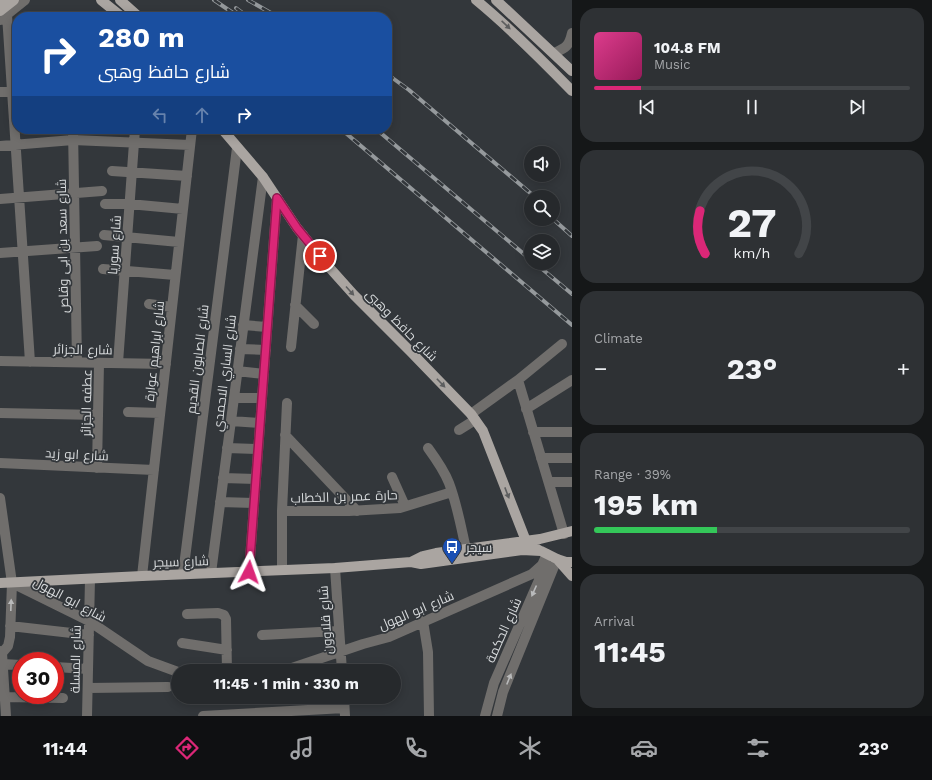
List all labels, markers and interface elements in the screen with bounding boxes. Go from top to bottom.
text: 280 m [98,21,185,54]
one-way arrow [500,21,511,30]
icon: right [32,28,84,80]
text: 104.8 FM [654,39,721,57]
text: Music [654,57,691,72]
text: شارع حافظ وهبى [98,61,230,82]
icon: previous [636,96,658,118]
icon: pause [741,96,763,118]
icon: next [846,96,868,118]
icon: left [149,104,171,126]
icon: ahead [191,104,213,126]
icon: right [233,104,255,126]
map controls [524,146,560,270]
button: sound [524,146,560,182]
street label: شارع سعد بن ابى وقاص [54,179,72,313]
button: search [524,190,560,226]
text: 27 [727,198,777,247]
street label: شارع سوريا [105,215,125,275]
button: layers [524,234,560,270]
pin [303,239,337,273]
icon: arrive [309,245,331,267]
text: km/h [734,245,770,261]
one-way arrow [345,286,355,296]
street label: شارع حافظ وهبى [362,286,441,365]
street label: شارع ابراهيم عوارة [142,300,169,402]
street label: شارع الصابون القديم [183,304,214,415]
street label: شارع الساري الاحمدي [210,314,242,433]
text: Climate [594,331,643,346]
street label: شارع الجزائر [52,341,113,359]
text: 23° [727,351,777,386]
text: − [594,356,607,381]
text: + [897,356,910,381]
street label: عطفه الجزائر [78,369,95,438]
one-way arrow [437,378,446,388]
street label: شارع ابو زيد [45,445,109,465]
text: Range · 39% [594,467,671,482]
street label: حارة عمر بن الخطاب [290,487,398,506]
text: 195 km [594,487,698,522]
one-way arrow [505,488,511,500]
bus stop icon: سيجر [441,536,463,564]
place label: سيجر [465,540,492,555]
position arrow [228,551,270,593]
street label: شارع سيجر [152,553,209,571]
street label: شارع ابو الهول [30,574,109,626]
street label: شارع قلاوون [316,585,336,655]
one-way arrow [531,585,538,597]
street label: شارع ابو الهول [376,588,457,634]
street label: شارع الحكمة [482,595,525,665]
one-way arrow [8,598,14,611]
text: Arrival [594,614,635,629]
street label: شارع المسلة [67,625,85,693]
text: 11:45 [594,634,666,669]
speed limit sign: 30 [12,652,64,704]
one-way arrow [506,672,512,684]
text: 11:45 · 1 min · 330 m [213,675,359,693]
icon: directions [173,734,201,762]
icon: music [288,734,316,762]
icon: phone [402,734,430,762]
icon: climate [516,734,544,762]
icon: car [630,734,658,762]
icon: filters [744,734,772,762]
text: 11:44 [43,738,87,759]
text: 23° [859,738,889,759]

